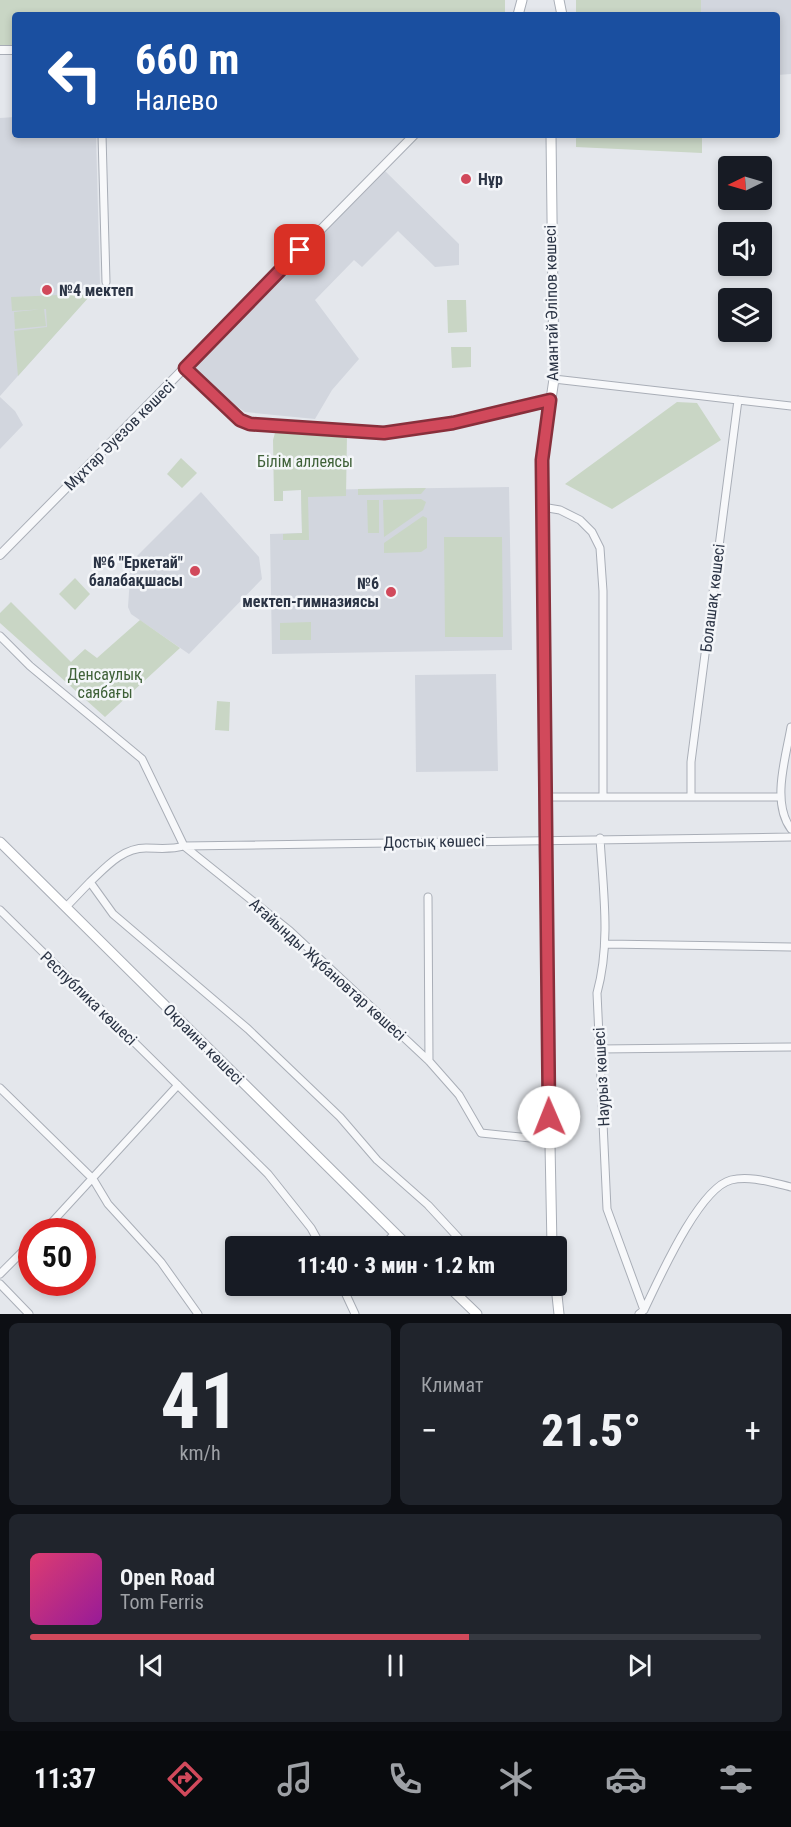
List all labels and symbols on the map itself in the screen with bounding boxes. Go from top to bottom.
north arrow [718,156,772,210]
place label: Нұр [478,170,503,189]
marker: Нұр [459,172,473,186]
pin [274,224,325,275]
street label: Амантай Әліпов көшесі [541,225,562,381]
place label: №4 мектеп [59,281,133,300]
marker: №4 мектеп [40,283,54,297]
street label: Мұхтар Әуезов көшесі [60,376,178,494]
park label: Білім аллеясы [257,452,353,471]
street label: Болашақ көшесі [696,543,729,653]
place label: №6 "Еркетай" балабақшасы [89,553,183,590]
marker: №6 "Еркетай" балабақшасы [188,564,202,578]
place label: №6 мектеп-гимназиясы [242,574,379,611]
marker: №6 мектеп-гимназиясы [384,585,398,599]
park label: Денсаулық саябағы [68,665,142,702]
street label: Достық көшесі [383,831,485,852]
street label: Ағайынды Жұбановтар көшесі [246,894,410,1045]
street label: Республика көшесі [36,947,141,1049]
street label: Окраина көшесі [160,1000,248,1088]
street label: Наурыз көшесі [589,1027,614,1127]
position arrow [517,1085,581,1149]
speed limit sign: 50 [18,1218,96,1296]

